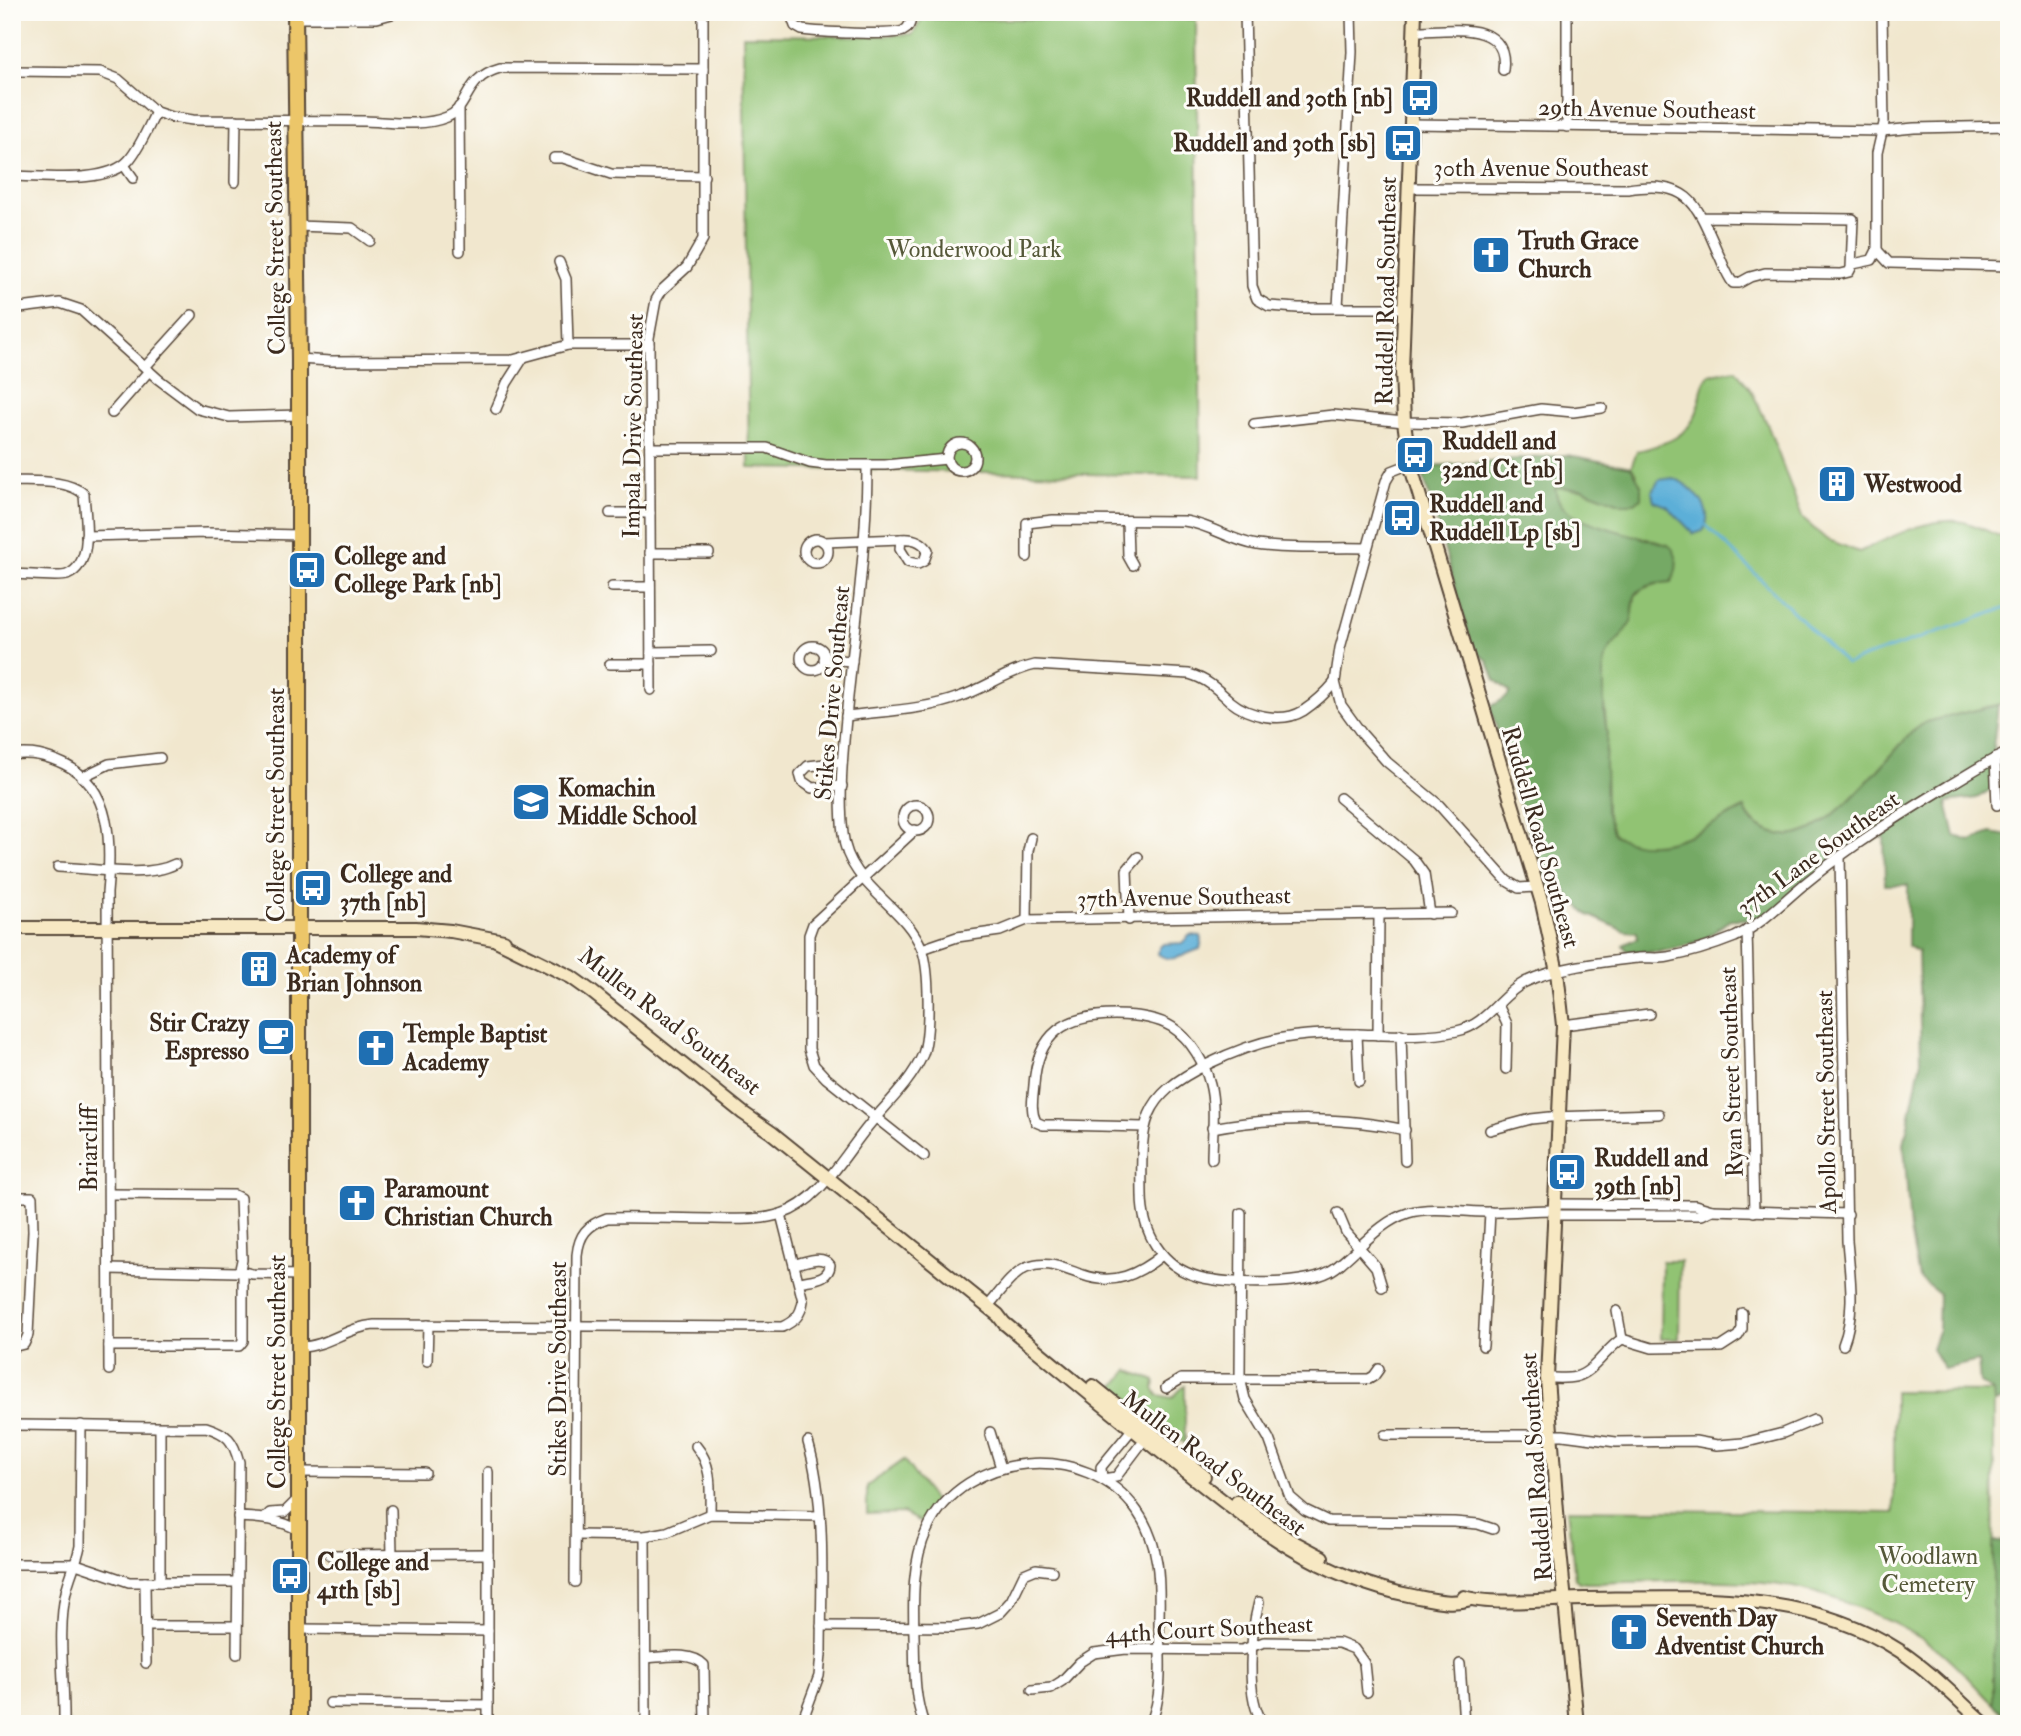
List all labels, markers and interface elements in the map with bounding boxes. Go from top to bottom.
bus stop icon: Ruddell and 30th [nb] [1399,77,1441,119]
place label: Ruddell and 30th [nb] [1186,83,1393,114]
street label: 29th Avenue Southeast [1538,92,1756,127]
street label: College Street Southeast [258,120,293,356]
bus stop icon: Ruddell and 30th [sb] [1382,122,1424,164]
place label: Ruddell and 30th [sb] [1173,128,1376,159]
street label: 30th Avenue Southeast [1434,153,1649,184]
street label: Ruddell Road Southeast [1369,176,1404,406]
place label: Truth Grace Church [1517,226,1639,285]
park label: Wonderwood Park [885,234,1062,265]
church icon: Truth Grace Church [1470,234,1512,276]
street label: Impala Drive Southeast [616,313,651,539]
place label: Ruddell and 32nd Ct [nb] [1442,426,1564,485]
bus stop icon: Ruddell and 32nd Ct [nb] [1394,434,1436,476]
building icon: Westwood [1816,463,1858,505]
place label: Westwood [1863,469,1962,500]
place label: Ruddell and Ruddell Lp [sb] [1429,489,1581,548]
bus stop icon: Ruddell and Ruddell Lp [sb] [1381,497,1423,539]
place label: College and College Park [nb] [334,541,502,600]
bus stop icon: College and College Park [nb] [286,549,328,591]
street label: Stikes Drive Southeast [808,584,857,802]
street label: College Street Southeast [261,688,292,922]
street label: Ruddell Road Southeast [1494,723,1587,952]
place label: Komachin Middle School [557,773,698,832]
school or university icon: Komachin Middle School [510,781,552,823]
street label: 37th Lane Southeast [1731,784,1906,923]
place label: College and 37th [nb] [340,859,452,918]
bus stop icon: College and 37th [nb] [292,867,334,909]
street label: 37th Avenue Southeast [1077,880,1291,915]
place label: Academy of Brian Johnson [285,940,423,999]
street label: Mullen Road Southeast [572,940,768,1103]
building icon: Academy of Brian Johnson [238,948,280,990]
street label: Ryan Street Southeast [1712,966,1751,1178]
street label: Apollo Street Southeast [1809,990,1844,1215]
place label: Stir Crazy Espresso [149,1008,250,1067]
cafe icon: Stir Crazy Espresso [255,1016,297,1058]
place label: Temple Baptist Academy [402,1019,548,1078]
church icon: Temple Baptist Academy [355,1027,397,1069]
street label: Briarcliff [74,1102,105,1192]
place label: Ruddell and 39th [nb] [1594,1143,1709,1202]
bus stop icon: Ruddell and 39th [nb] [1546,1151,1588,1193]
place label: Paramount Christian Church [384,1174,553,1233]
church icon: Paramount Christian Church [336,1182,378,1224]
street label: College Street Southeast [262,1255,293,1489]
street label: Stikes Drive Southeast [543,1261,574,1477]
street label: Ruddell Road Southeast [1513,1351,1560,1582]
street label: Mullen Road Southeast [1115,1384,1313,1543]
park label: Woodlawn Cemetery [1877,1541,1978,1600]
place label: College and 41th [sb] [316,1547,429,1606]
bus stop icon: College and 41th [sb] [269,1555,311,1597]
place label: Seventh Day Adventist Church [1655,1603,1825,1662]
street label: 44th Court Southeast [1104,1609,1314,1650]
church icon: Seventh Day Adventist Church [1608,1611,1650,1653]

